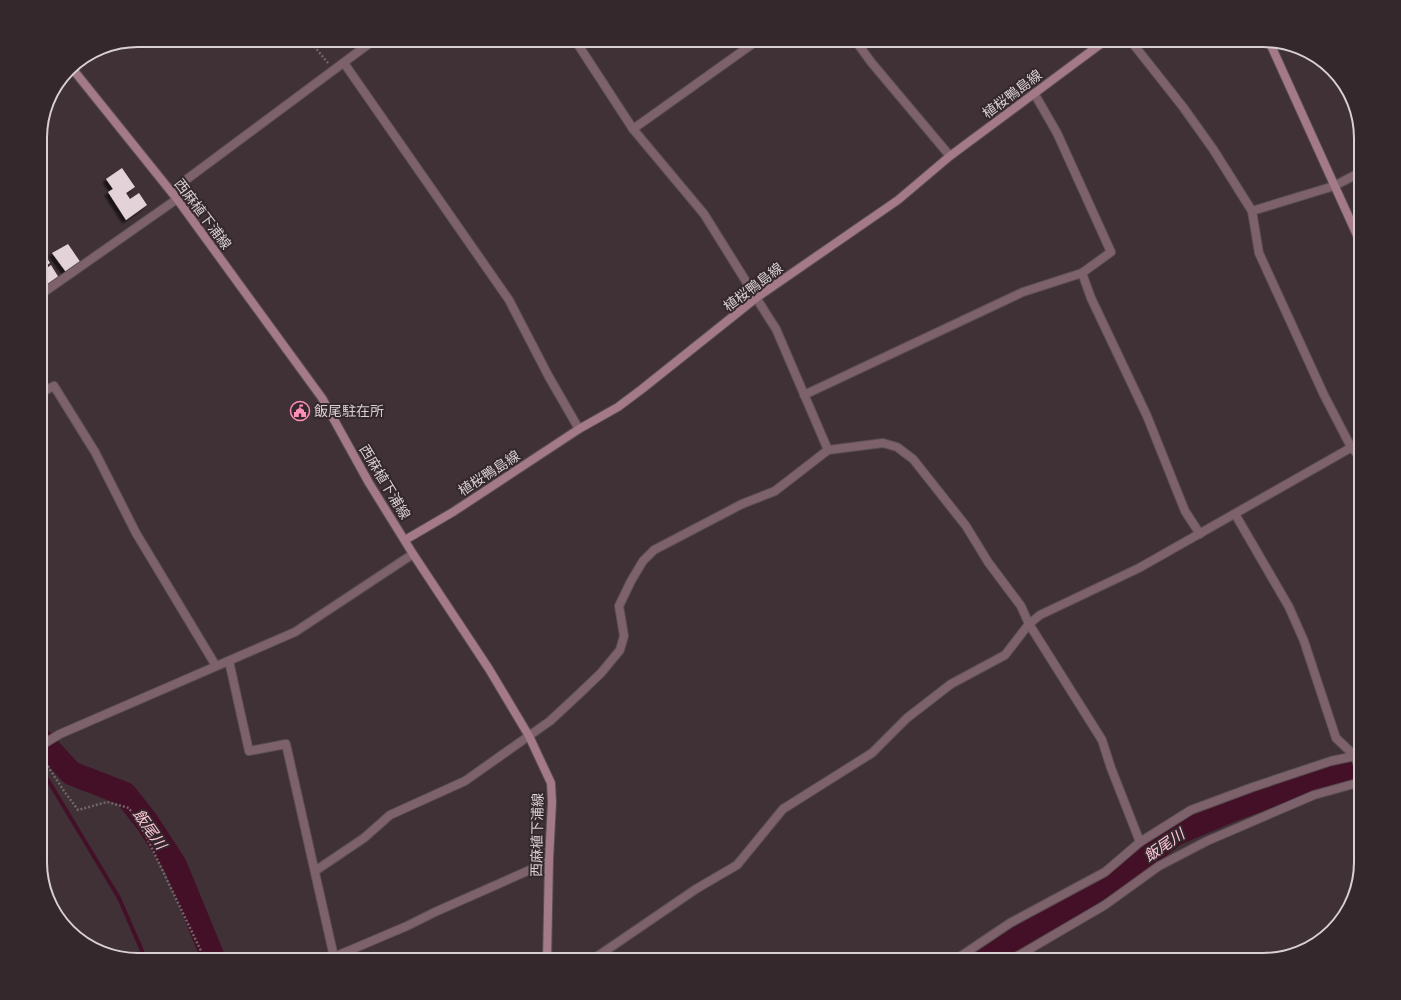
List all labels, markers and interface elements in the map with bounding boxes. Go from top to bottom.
street label: 植桜鴨島線 [979,66,1045,122]
street label: 西麻植下浦線 [171,175,235,253]
street label: 植桜鴨島線 [720,259,786,315]
public building icon: 飯尾駐在所 [289,400,311,422]
place label: 飯尾駐在所 [314,402,384,420]
street label: 西麻植下浦線 [356,441,414,523]
street label: 植桜鴨島線 [455,446,523,500]
street label: 西麻植下浦線 [527,793,547,877]
water label: 飯尾川 [129,805,172,855]
water label: 飯尾川 [1140,823,1190,865]

